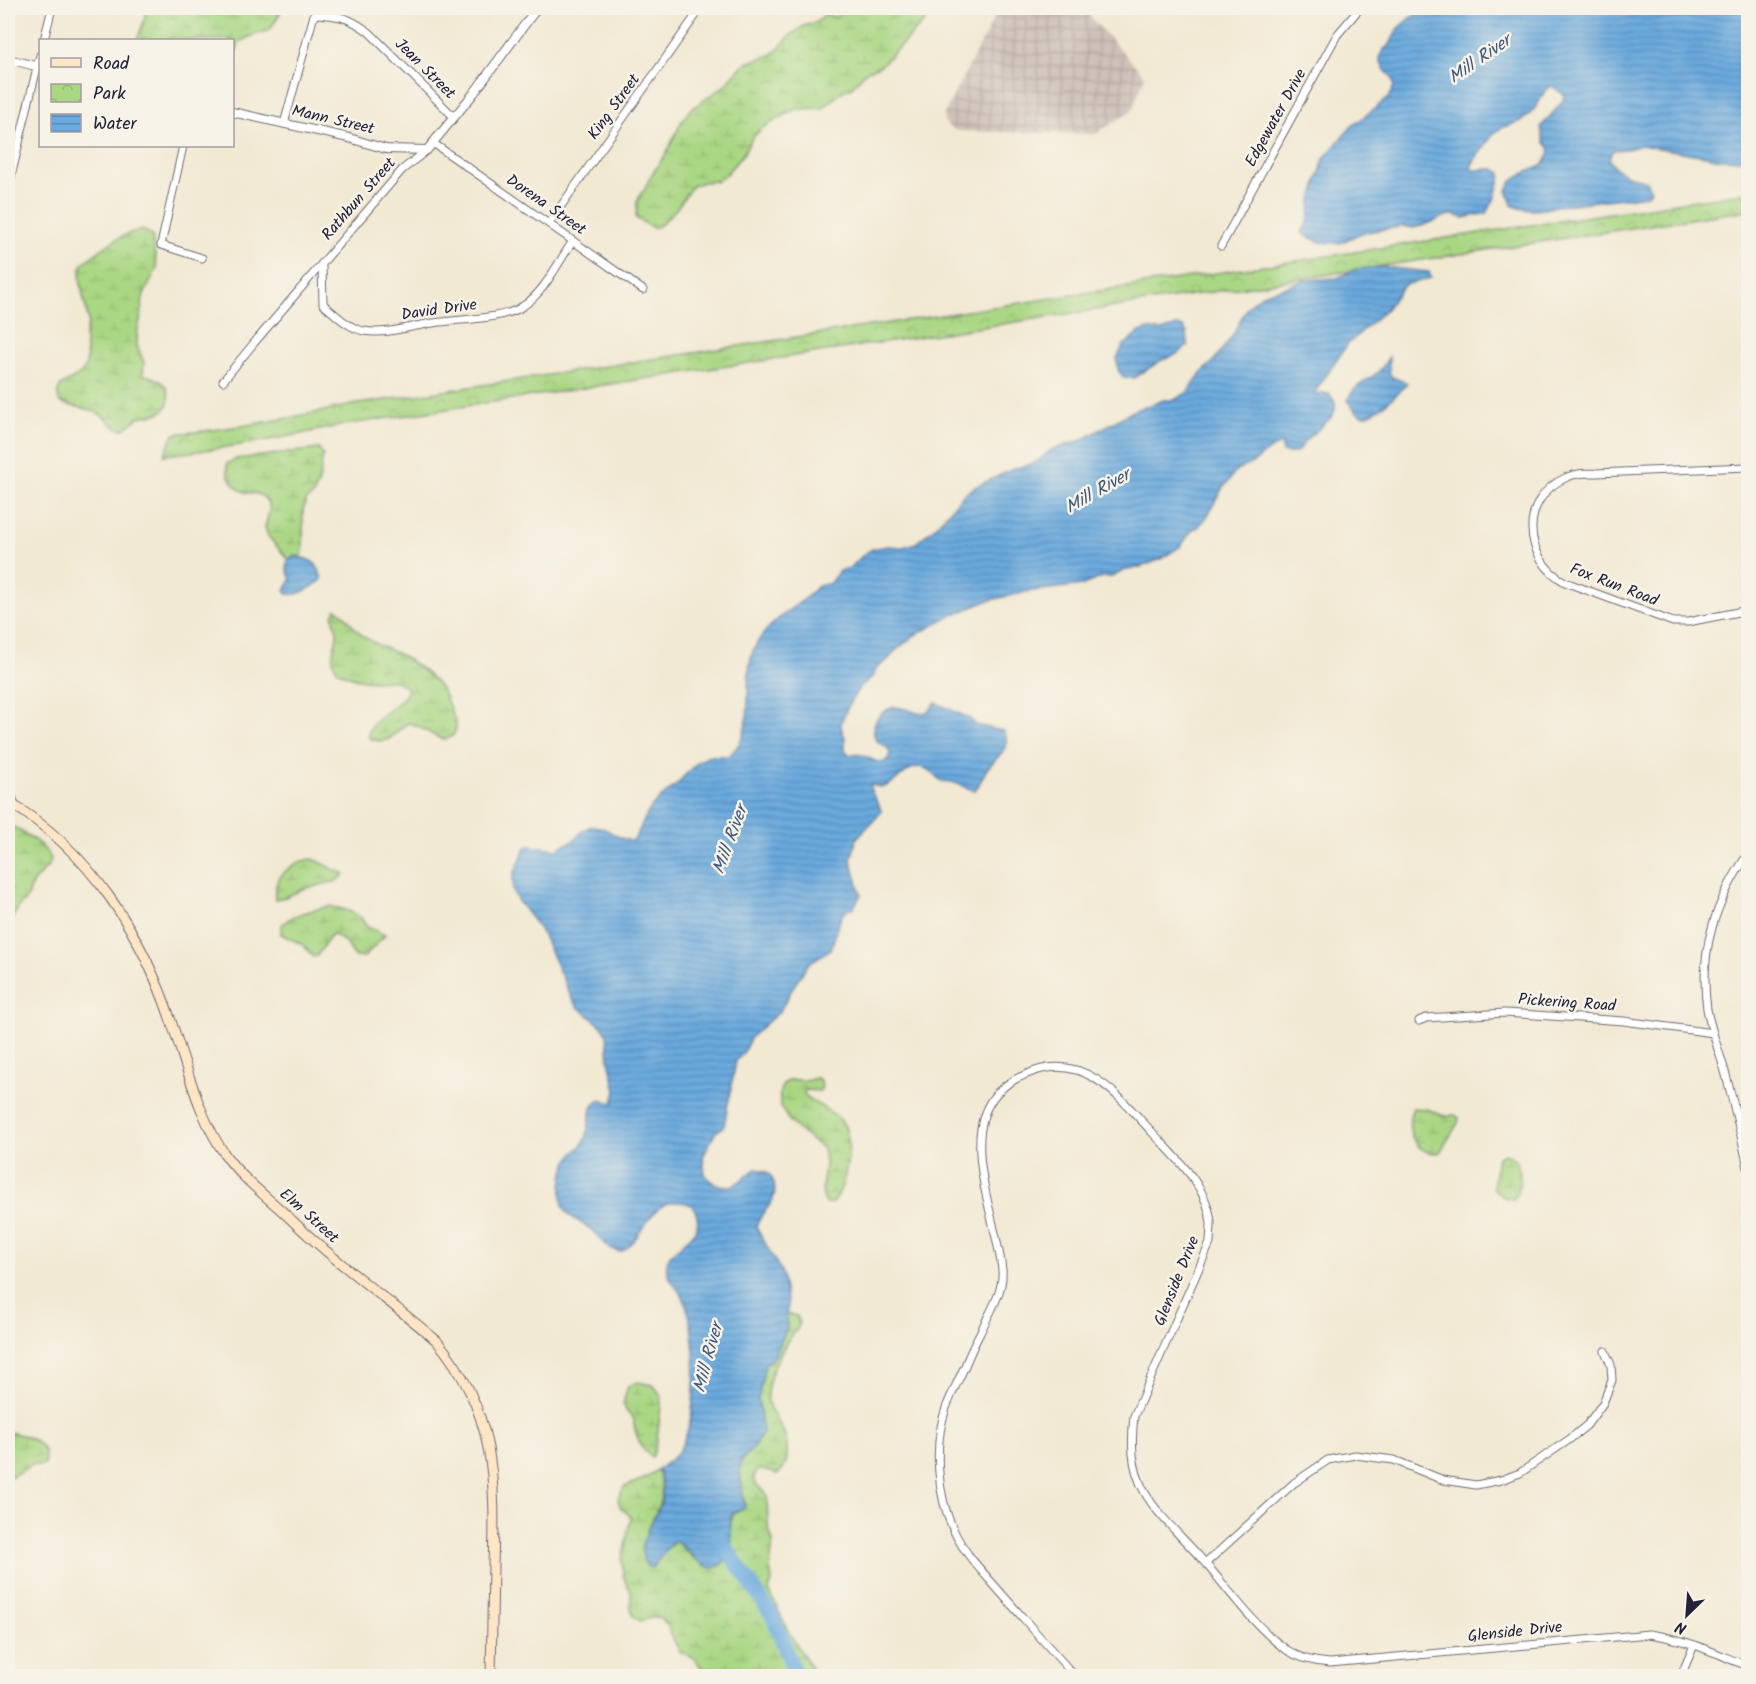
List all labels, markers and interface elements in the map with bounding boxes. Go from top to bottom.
water label: Mill River [1443,25,1521,92]
street label: Jean Street [389,33,462,106]
legend [39,39,234,147]
text: Road [93,50,130,79]
street label: Edgewater Drive [1239,64,1313,172]
street label: King Street [581,68,647,145]
text: Park [93,80,126,109]
street label: Mann Street [289,98,378,142]
text: Water [93,110,138,139]
street label: Rathbun Street [316,151,403,246]
street label: Dorena Street [501,168,592,242]
street label: David Drive [400,292,478,328]
water label: Mill River [1060,460,1139,522]
street label: Fox Run Road [1566,557,1663,614]
water label: Mill River [705,798,758,878]
street label: Pickering Road [1517,987,1618,1019]
street label: Elm Street [274,1182,345,1250]
street label: Glenside Drive [1148,1232,1206,1330]
water label: Mill River [686,1316,733,1396]
north arrow [1657,1585,1717,1645]
text: N [1671,1614,1691,1641]
street label: Glenside Drive [1466,1615,1564,1649]

